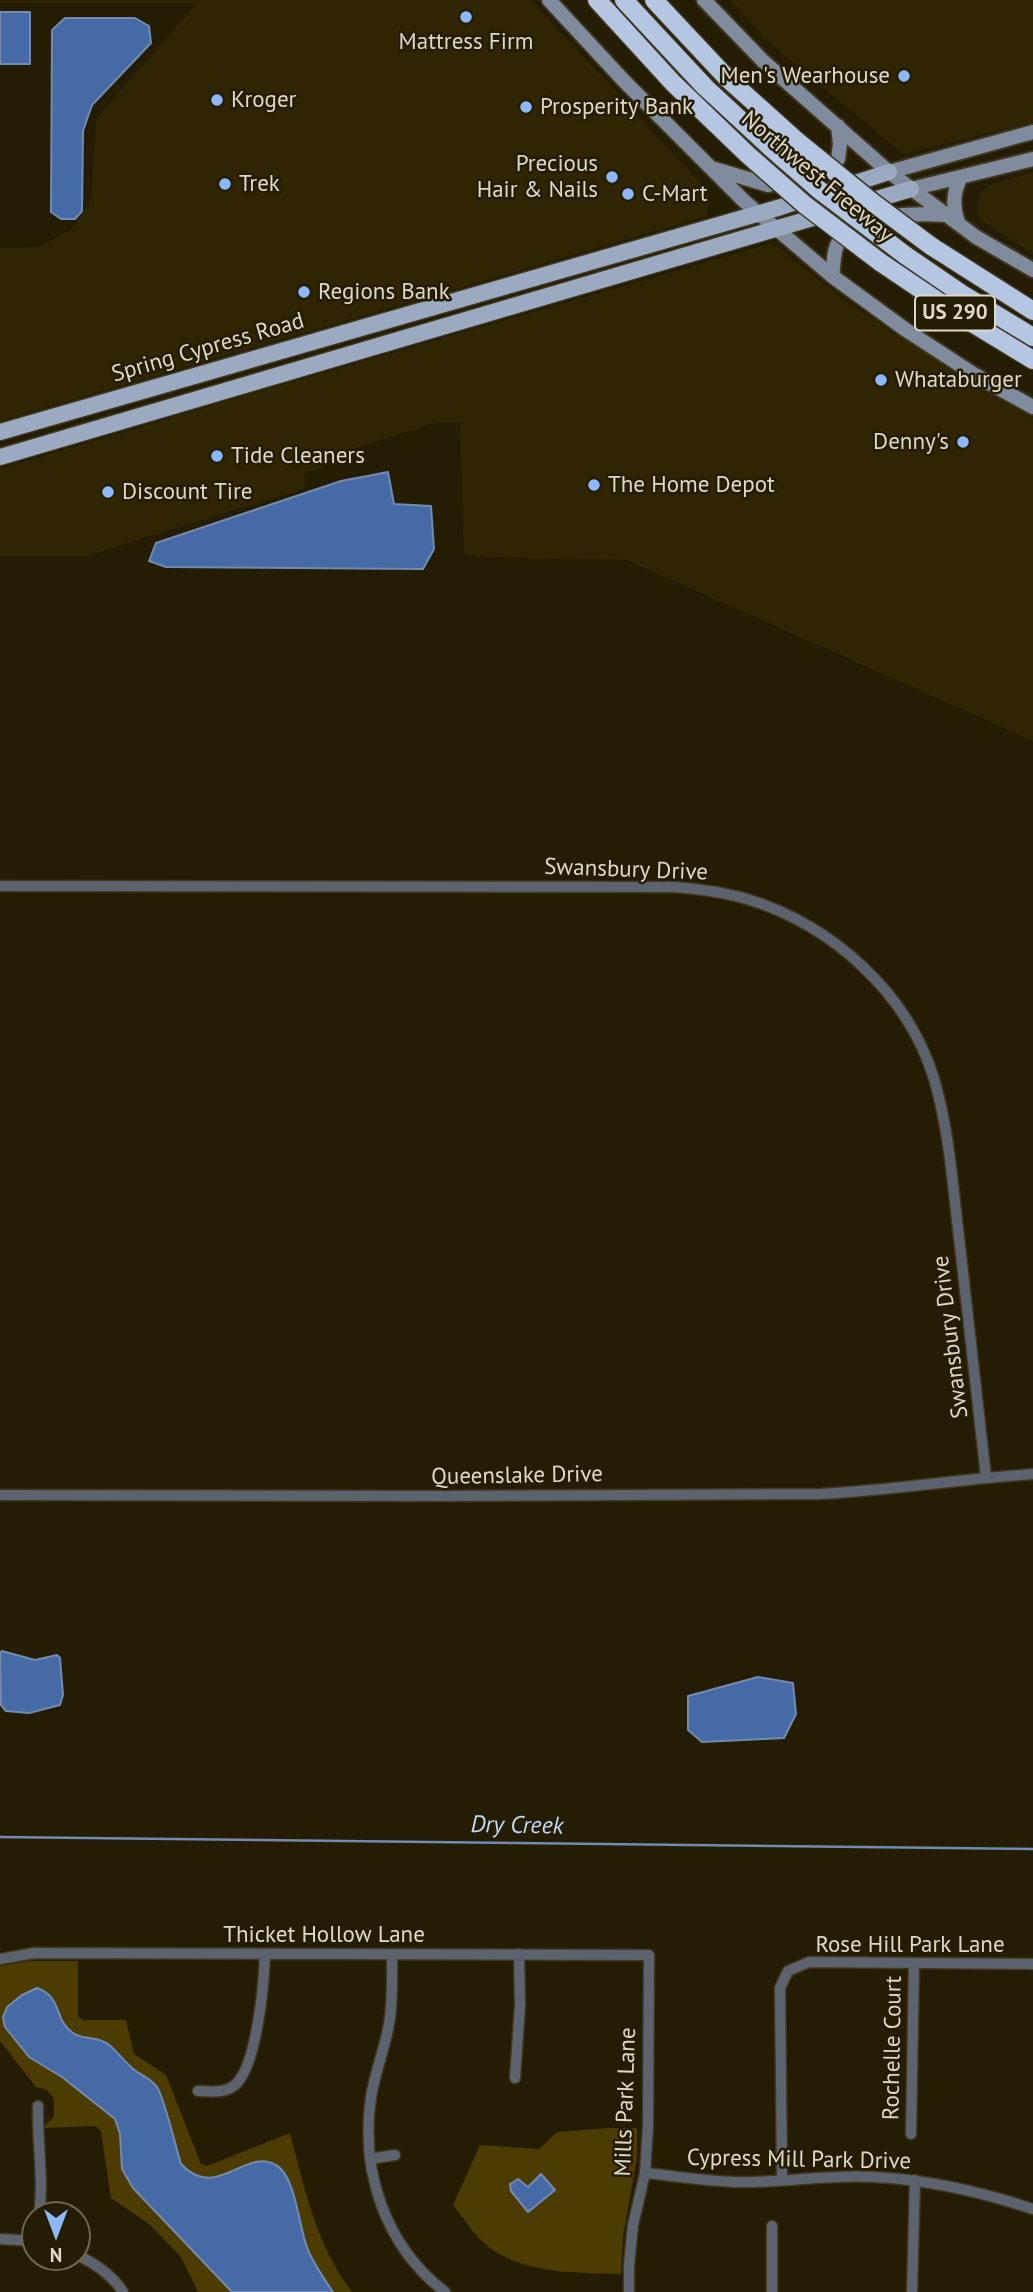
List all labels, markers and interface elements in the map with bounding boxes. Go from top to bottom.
marker: Mattress Firm [458,9,474,25]
place label: Mattress Firm [399,28,533,56]
place label: Men's Wearhouse [720,62,890,90]
marker: Men's Wearhouse [896,68,912,84]
place label: Kroger [231,86,296,114]
marker: Kroger [209,92,225,108]
place label: Prosperity Bank [540,93,693,121]
marker: Prosperity Bank [518,99,534,115]
street label: Northwest Freeway [735,105,899,249]
place label: Precious Hair & Nails [477,150,598,204]
marker: Precious Hair & Nails [604,169,620,185]
place label: Trek [239,170,280,198]
marker: Trek [217,176,233,192]
place label: C-Mart [642,180,708,208]
marker: C-Mart [620,186,636,202]
place label: Regions Bank [318,278,450,306]
marker: Regions Bank [296,284,312,300]
road number: US 290 [915,296,995,330]
street label: Spring Cypress Road [109,307,307,389]
place label: Whataburger [895,366,1022,394]
marker: Whataburger [873,372,889,388]
place label: Denny's [873,428,949,456]
marker: Denny's [955,434,971,450]
place label: Tide Cleaners [231,442,365,470]
marker: Tide Cleaners [209,448,225,464]
place label: The Home Depot [608,471,775,499]
marker: The Home Depot [586,477,602,493]
place label: Discount Tire [122,478,252,506]
marker: Discount Tire [100,484,116,500]
street label: Swansbury Drive [544,853,708,887]
street label: Swansbury Drive [927,1254,975,1420]
street label: Queenslake Drive [431,1461,603,1491]
water label: Dry Creek [470,1811,564,1841]
street label: Thicket Hollow Lane [223,1921,425,1949]
street label: Rose Hill Park Lane [815,1931,1005,1959]
street label: Rochelle Court [878,1976,908,2120]
street label: Mills Park Lane [610,2027,642,2177]
street label: Cypress Mill Park Drive [687,2144,911,2176]
north arrow [21,2201,91,2271]
text: N [50,2243,62,2267]

